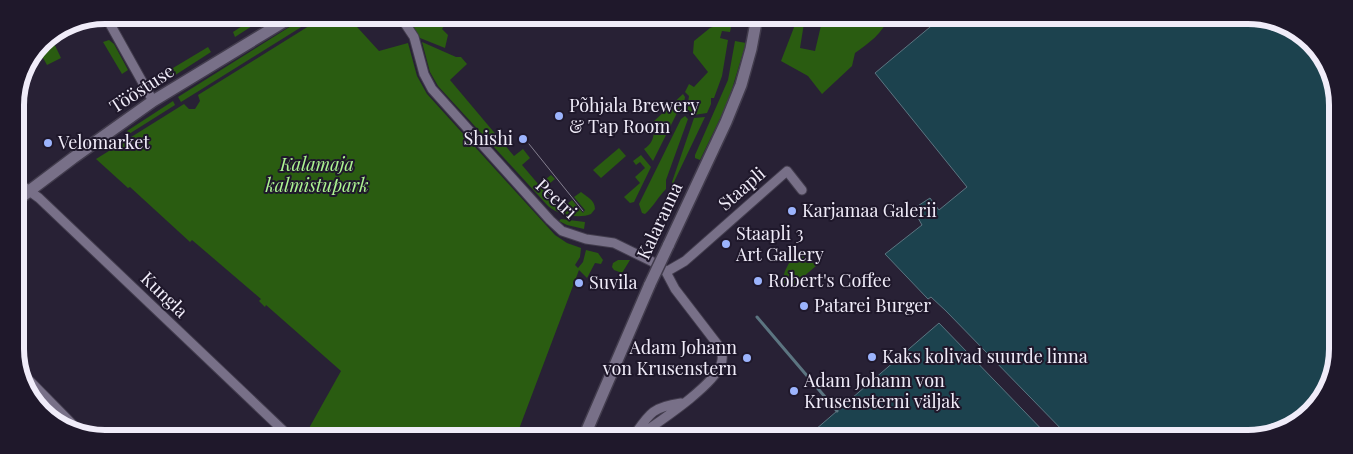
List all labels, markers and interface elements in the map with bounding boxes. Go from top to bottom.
street label: Tööstuse [105,58,178,118]
place label: Põhjala Brewery & Tap Room [569,93,699,138]
marker: Põhjala Brewery & Tap Room [553,110,565,122]
place label: Shishi [464,126,513,150]
place label: Velomarket [57,130,150,154]
marker: Shishi [517,133,529,145]
marker: Velomarket [42,137,54,149]
park label: Kalamaja kalmistupark [264,152,369,197]
street label: Staapli [713,161,770,215]
street label: Peetri [531,173,582,223]
street label: Kalaranna [631,178,687,263]
place label: Karjamaa Galerii [802,198,937,222]
marker: Karjamaa Galerii [786,205,798,217]
place label: Staapli 3 Art Gallery [735,221,824,266]
marker: Staapli 3 Art Gallery [720,238,732,250]
street label: Kungla [136,266,193,323]
place label: Robert's Coffee [768,268,891,292]
place label: Suvila [589,270,637,294]
marker: Robert's Coffee [752,275,764,287]
marker: Suvila [573,277,585,289]
place label: Patarei Burger [814,293,931,317]
marker: Patarei Burger [798,300,810,312]
place label: Adam Johann von Krusenstern [602,335,737,380]
place label: Kaks kolivad suurde linna [882,344,1088,368]
marker: Kaks kolivad suurde linna [866,351,878,363]
marker: Adam Johann von Krusenstern [741,352,753,364]
place label: Adam Johann von Krusensterni väljak [803,368,960,413]
marker: Adam Johann von Krusensterni väljak [788,385,800,397]

